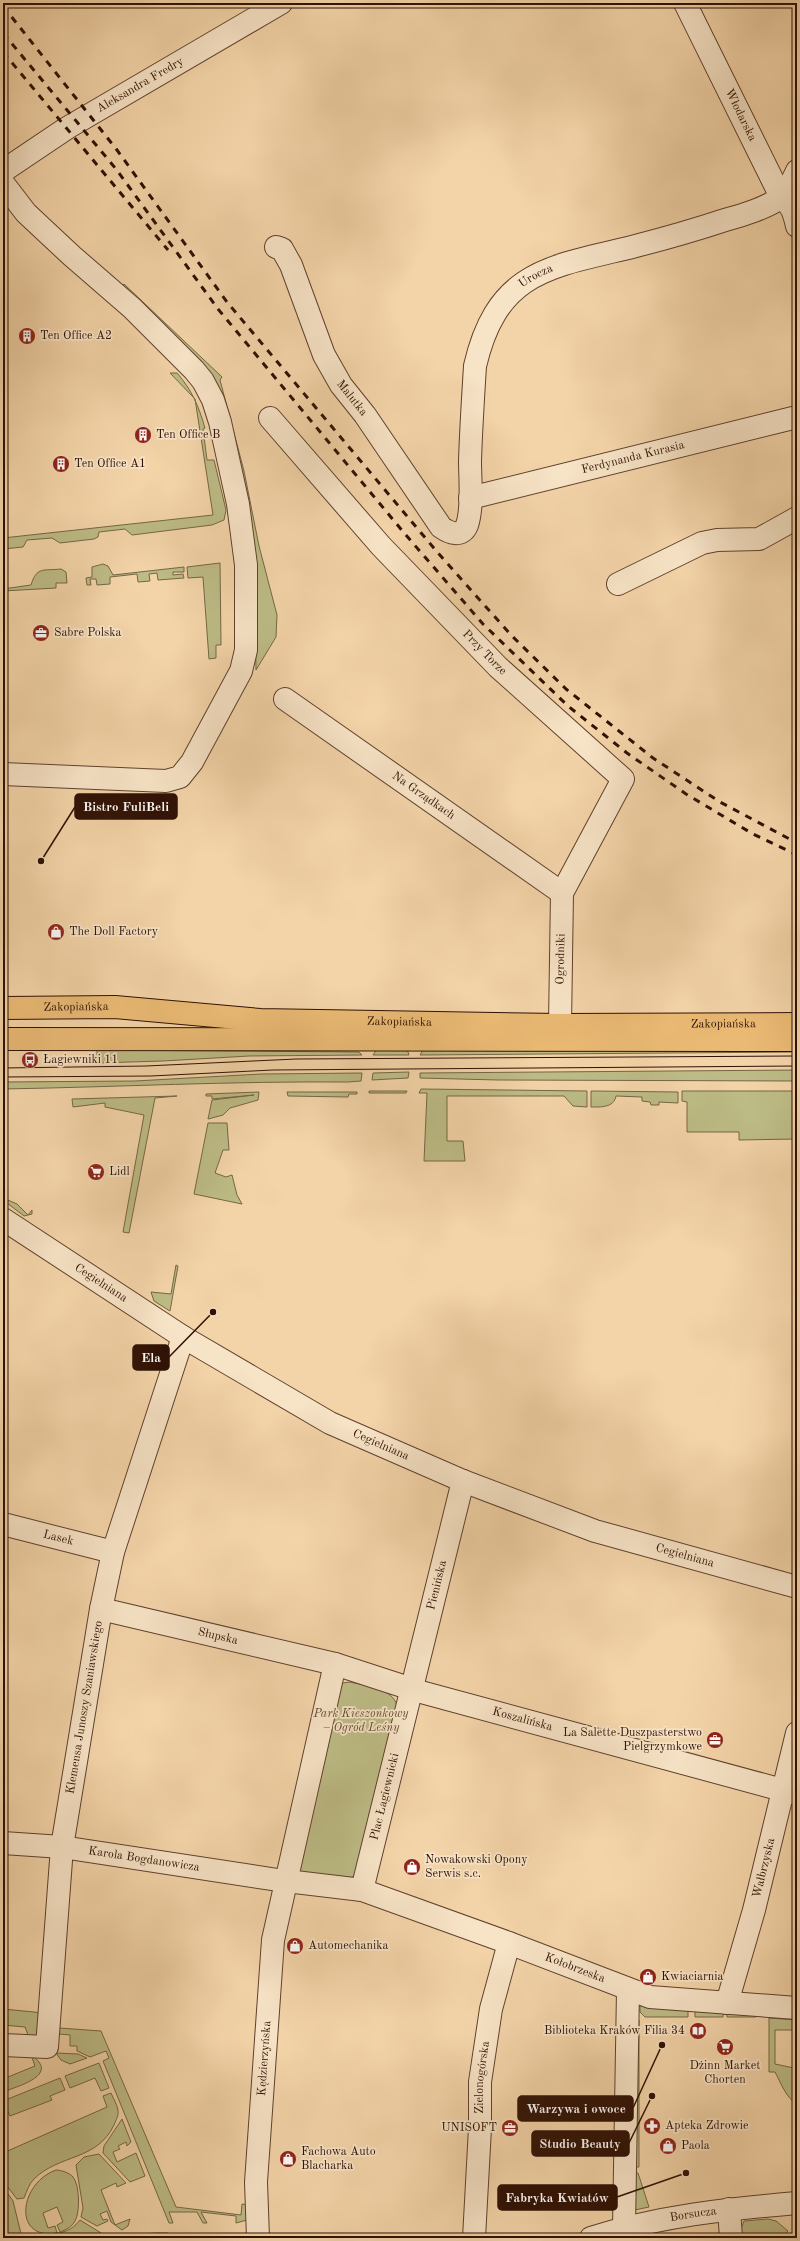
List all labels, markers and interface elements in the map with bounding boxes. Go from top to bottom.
street label: Aleksandra Fredry [95,55,186,115]
street label: Włodarska [723,87,758,143]
street label: Urocza [517,263,555,290]
building icon: Ten Office A2 [17,326,37,346]
place label: Ten Office A2 [40,330,112,342]
street label: Malutka [334,378,369,418]
building icon: Ten Office B [133,425,153,445]
place label: Ten Office B [156,429,220,441]
street label: Ferdynanda Kurasia [580,439,686,476]
building icon: Ten Office A1 [51,454,71,474]
place label: Ten Office A1 [74,458,146,470]
office icon: Sabre Polska [31,623,51,643]
place label: Sabre Polska [54,627,121,639]
street label: Przy Torze [460,628,509,678]
street label: Na Grządkach [390,770,457,822]
callout: Bistro FuliBeli [75,794,177,819]
text: Bistro FuliBeli [83,801,169,814]
shop icon: The Doll Factory [46,922,66,942]
place label: The Doll Factory [69,926,159,938]
street label: Ogrodniki [555,933,567,985]
street label: Zakopiańska [43,1001,109,1014]
street label: Zakopiańska [367,1016,432,1029]
street label: Zakopiańska [691,1018,756,1030]
bus stop icon: Łagiewniki 11 [20,1050,40,1070]
place label: Łagiewniki 11 [43,1054,118,1066]
supermarket icon: Lidl [86,1162,106,1182]
place label: Lidl [109,1166,130,1178]
street label: Cegielniana [72,1262,129,1305]
callout: Ela [133,1345,169,1370]
text: Ela [141,1352,161,1365]
street label: Cegielniana [351,1428,411,1463]
street label: Lasek [42,1528,75,1548]
street label: Cegielniana [654,1542,715,1570]
street label: Pienińska [425,1559,449,1611]
street label: Klemensa Junoszy Szaniawskiego [65,1620,105,1795]
street label: Słupska [197,1626,239,1647]
street label: Koszalińska [491,1706,554,1733]
park label: Park Kieszonkowy – Ogród Leśny [312,1708,409,1734]
place label: La Salette Duszpasterstwo Pielgrzymkowe [563,1727,702,1753]
office icon: La Salette Duszpasterstwo Pielgrzymkowe [705,1730,725,1750]
street label: Plac Łagiewnicki [368,1752,402,1842]
street label: Wałbrzyska [751,1837,777,1899]
street label: Karola Bogdanowicza [87,1845,201,1874]
place label: Nowakowski Opony Serwis s.c. [425,1854,528,1880]
shop icon: Nowakowski Opony Serwis s.c. [402,1857,422,1877]
shop icon: Automechanika [285,1936,305,1956]
place label: Automechanika [308,1940,388,1952]
street label: Kołobrzeska [543,1951,607,1985]
shop icon: Kwiaciarnia [638,1967,658,1987]
place label: Kwiaciarnia [661,1971,724,1983]
street label: Kędzierzyńska [256,2020,273,2096]
library icon: Biblioteka Kraków Filia 34 [688,2021,708,2041]
place label: Biblioteka Kraków Filia 34 [544,2025,685,2037]
supermarket icon: Dżinn Market Chorten [715,2037,735,2057]
street label: Zielonogórska [474,2040,492,2114]
place label: Dżinn Market Chorten [689,2060,761,2086]
callout: Warzywa i owoce [518,2096,633,2121]
text: Warzywa i owoce [526,2103,626,2116]
pharmacy icon: Apteka Zdrowie [642,2116,662,2136]
office icon: UNISOFT [500,2118,520,2138]
place label: Apteka Zdrowie [665,2120,749,2132]
place label: UNISOFT [441,2122,497,2134]
callout: Studio Beauty [532,2131,629,2156]
shop icon: Paola [658,2136,678,2156]
text: Studio Beauty [539,2138,621,2151]
place label: Paola [681,2140,710,2152]
place label: Fachowa Auto Blacharka [301,2146,376,2172]
shop icon: Fachowa Auto Blacharka [278,2149,298,2169]
callout: Fabryka Kwiatów [498,2185,617,2210]
text: Fabryka Kwiatów [505,2192,609,2205]
street label: Borsucza [669,2205,717,2224]

